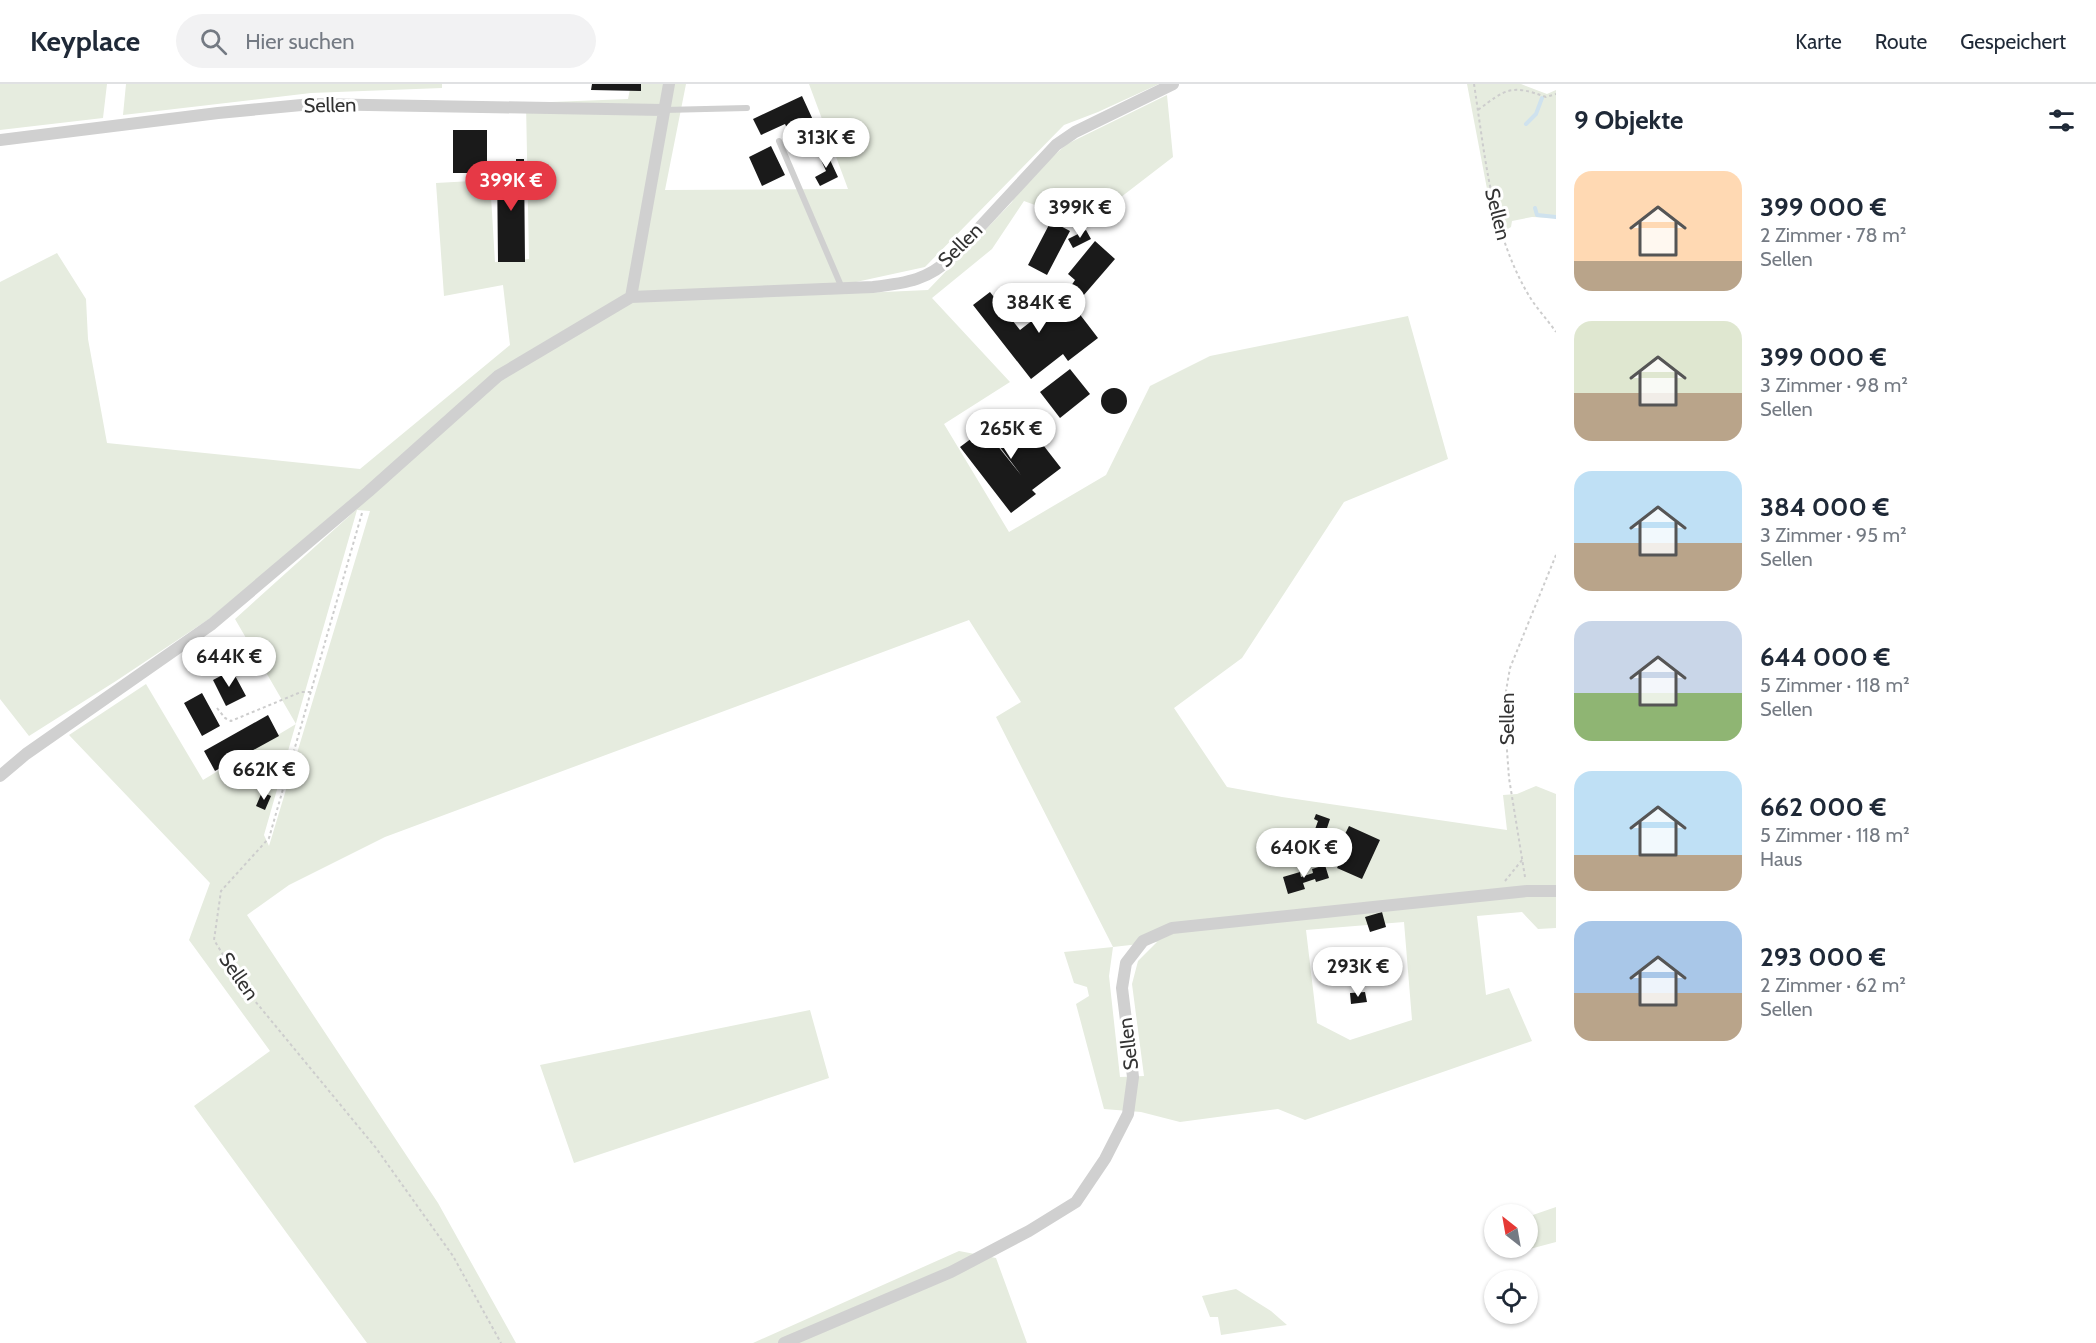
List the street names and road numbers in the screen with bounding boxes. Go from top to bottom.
street label: Sellen [303,93,357,117]
street label: Sellen [1480,186,1516,242]
street label: Sellen [933,218,987,272]
street label: Sellen [1495,693,1519,745]
street label: Sellen [214,948,264,1004]
street label: Sellen [1113,1016,1143,1072]

